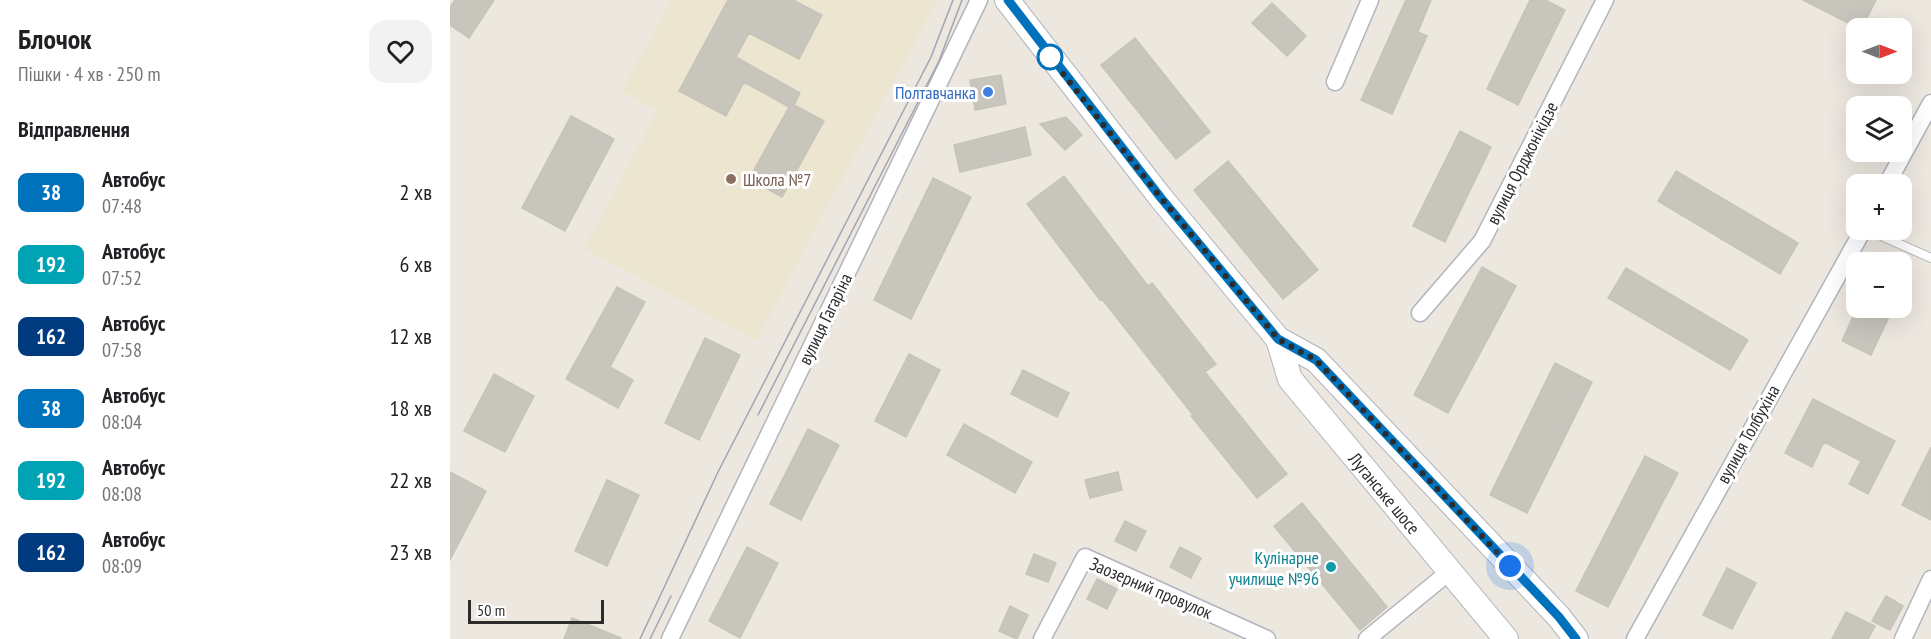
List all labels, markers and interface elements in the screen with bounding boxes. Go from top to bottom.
north arrow [1846,18,1912,84]
map controls [1846,18,1912,318]
text: Блочок [18,20,92,57]
button: heart [369,20,432,83]
unlabelled marker [1037,44,1063,70]
text: Пішки · 4 хв · 250 m [18,61,161,87]
place label: Полтавчанка [895,81,976,104]
marker: Полтавчанка [981,85,995,99]
button: layers [1846,96,1912,162]
street label: вулиця Орджонікідзе [1481,98,1563,228]
text: Відправлення [18,115,130,143]
text: Автобус [102,165,165,193]
place label: Школа №7 [743,168,811,191]
marker: Школа №7 [724,172,738,186]
button: + [1846,174,1912,240]
text: 2 хв [400,178,432,206]
text: 38 [41,179,61,206]
text: 07:48 [102,193,142,219]
text: Автобус [102,237,165,265]
text: 6 хв [400,250,432,278]
text: 192 [36,251,66,278]
button: − [1846,252,1912,318]
text: 07:52 [102,265,142,291]
street label: вулиця Гагаріна [793,269,857,369]
text: Автобус [102,309,165,337]
text: 12 хв [390,322,432,350]
text: 162 [36,323,66,350]
text: 07:58 [102,337,142,363]
text: Автобус [102,381,165,409]
street label: вулиця Толбухіна [1711,381,1785,487]
text: 18 хв [390,394,432,422]
text: 38 [41,395,61,422]
text: 08:04 [102,409,142,435]
street label: Луганське шосе [1343,447,1425,539]
text: Автобус [102,453,165,481]
text: 22 хв [390,466,432,494]
text: 192 [36,467,66,494]
text: 08:08 [102,481,142,507]
text: Автобус [102,525,165,553]
text: 23 хв [390,538,432,566]
text: 162 [36,539,66,566]
place label: Кулінарне училище №96 [1229,546,1319,590]
your location [1495,551,1525,581]
street label: Заозерний провулок [1086,552,1216,624]
text: 08:09 [102,553,142,579]
marker: Кулінарне училище №96 [1324,560,1338,574]
scale bar [468,597,604,624]
text: 50 m [477,600,505,620]

